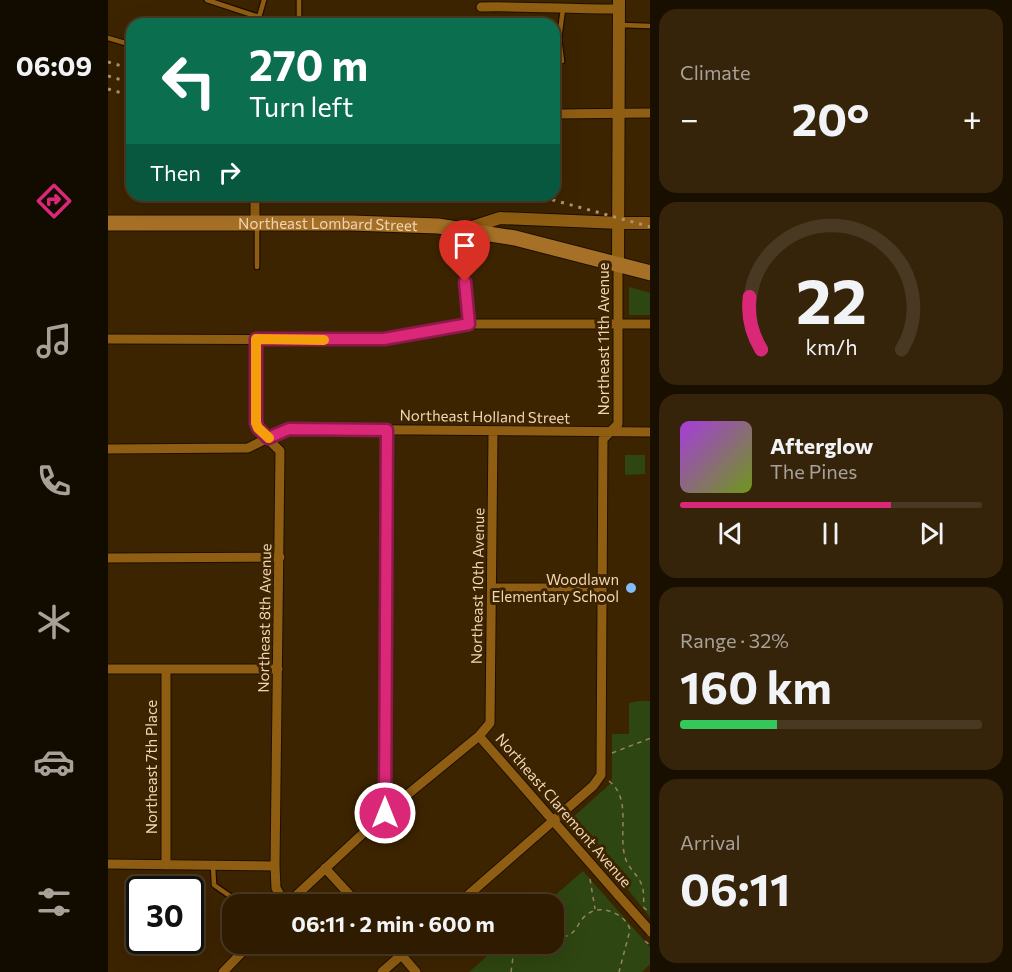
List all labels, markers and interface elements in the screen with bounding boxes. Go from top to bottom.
text: 270 m [249,38,368,90]
icon: left [150,42,228,120]
text: 06:09 [16,49,92,82]
text: Climate [680,60,750,84]
text: Turn left [249,90,353,123]
text: 20° [792,90,870,145]
text: − [680,97,699,138]
text: + [963,97,982,138]
icon: right [213,156,246,189]
text: Then [150,159,201,186]
icon: directions [33,180,75,222]
street label: Northeast Lombard Street [238,214,418,234]
pin [439,220,490,282]
icon: arrive [448,229,481,262]
street label: Northeast 11th Avenue [594,262,612,416]
text: 22 [795,262,867,338]
icon: music [33,320,75,362]
text: km/h [805,334,857,360]
street label: Northeast Holland Street [399,406,571,426]
text: Afterglow [770,432,873,459]
text: The Pines [770,459,857,483]
icon: phone [33,460,75,502]
street label: Northeast 10th Avenue [467,508,487,664]
icon: previous [714,517,747,550]
icon: pause [814,517,847,550]
icon: next [915,517,948,550]
street label: Northeast 8th Avenue [254,543,274,693]
place label: Woodlawn Elementary School [492,570,619,605]
marker: Woodlawn Elementary School [624,581,638,595]
icon: climate [33,601,75,643]
text: Range · 32% [680,628,789,652]
text: 160 km [680,658,832,713]
street label: Northeast 7th Place [142,700,160,834]
street label: Northeast Claremont Avenue [492,729,636,891]
icon: car [33,741,75,783]
position arrow [353,781,417,845]
text: Arrival [680,830,741,854]
text: 06:11 [680,860,790,915]
speed limit sign: 30 [126,876,204,954]
icon: filters [33,881,75,923]
text: 06:11 · 2 min · 600 m [291,910,495,937]

